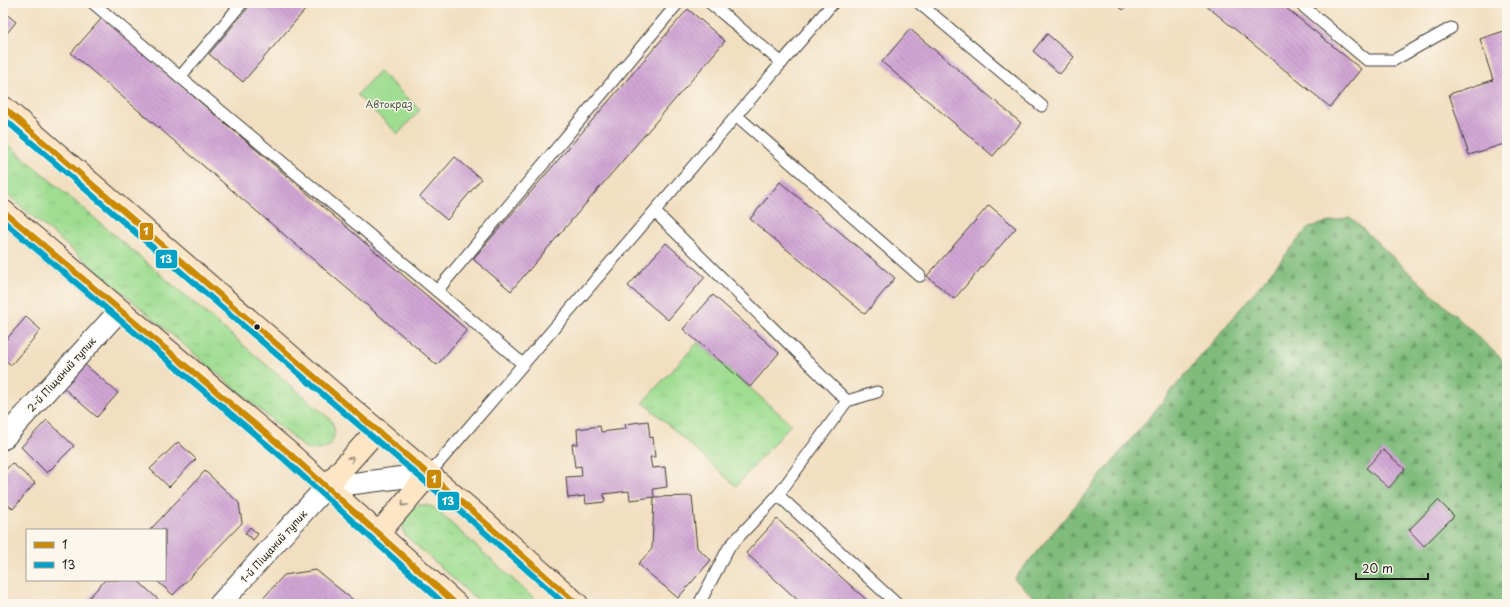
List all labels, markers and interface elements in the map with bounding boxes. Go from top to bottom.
park label: Автокраз [365,96,413,111]
line badge: 1 [139,222,154,241]
text: 1 [143,222,149,239]
line badge: 13 [155,249,178,269]
text: 13 [160,250,172,267]
unlabelled marker [252,322,262,332]
street label: 2-й Піщаний тупик [23,333,100,415]
one-way arrow [347,456,354,463]
line badge: 1 [426,469,442,489]
text: 1 [431,470,437,487]
line badge: 13 [437,491,460,511]
text: 13 [442,492,454,509]
one-way arrow [401,499,408,507]
street label: 1-й Піщаний тупик [236,506,311,587]
legend [26,529,166,581]
text: 1 [62,535,67,553]
text: 13 [62,555,75,573]
scale bar [1356,555,1428,581]
text: 20 m [1362,559,1393,577]

